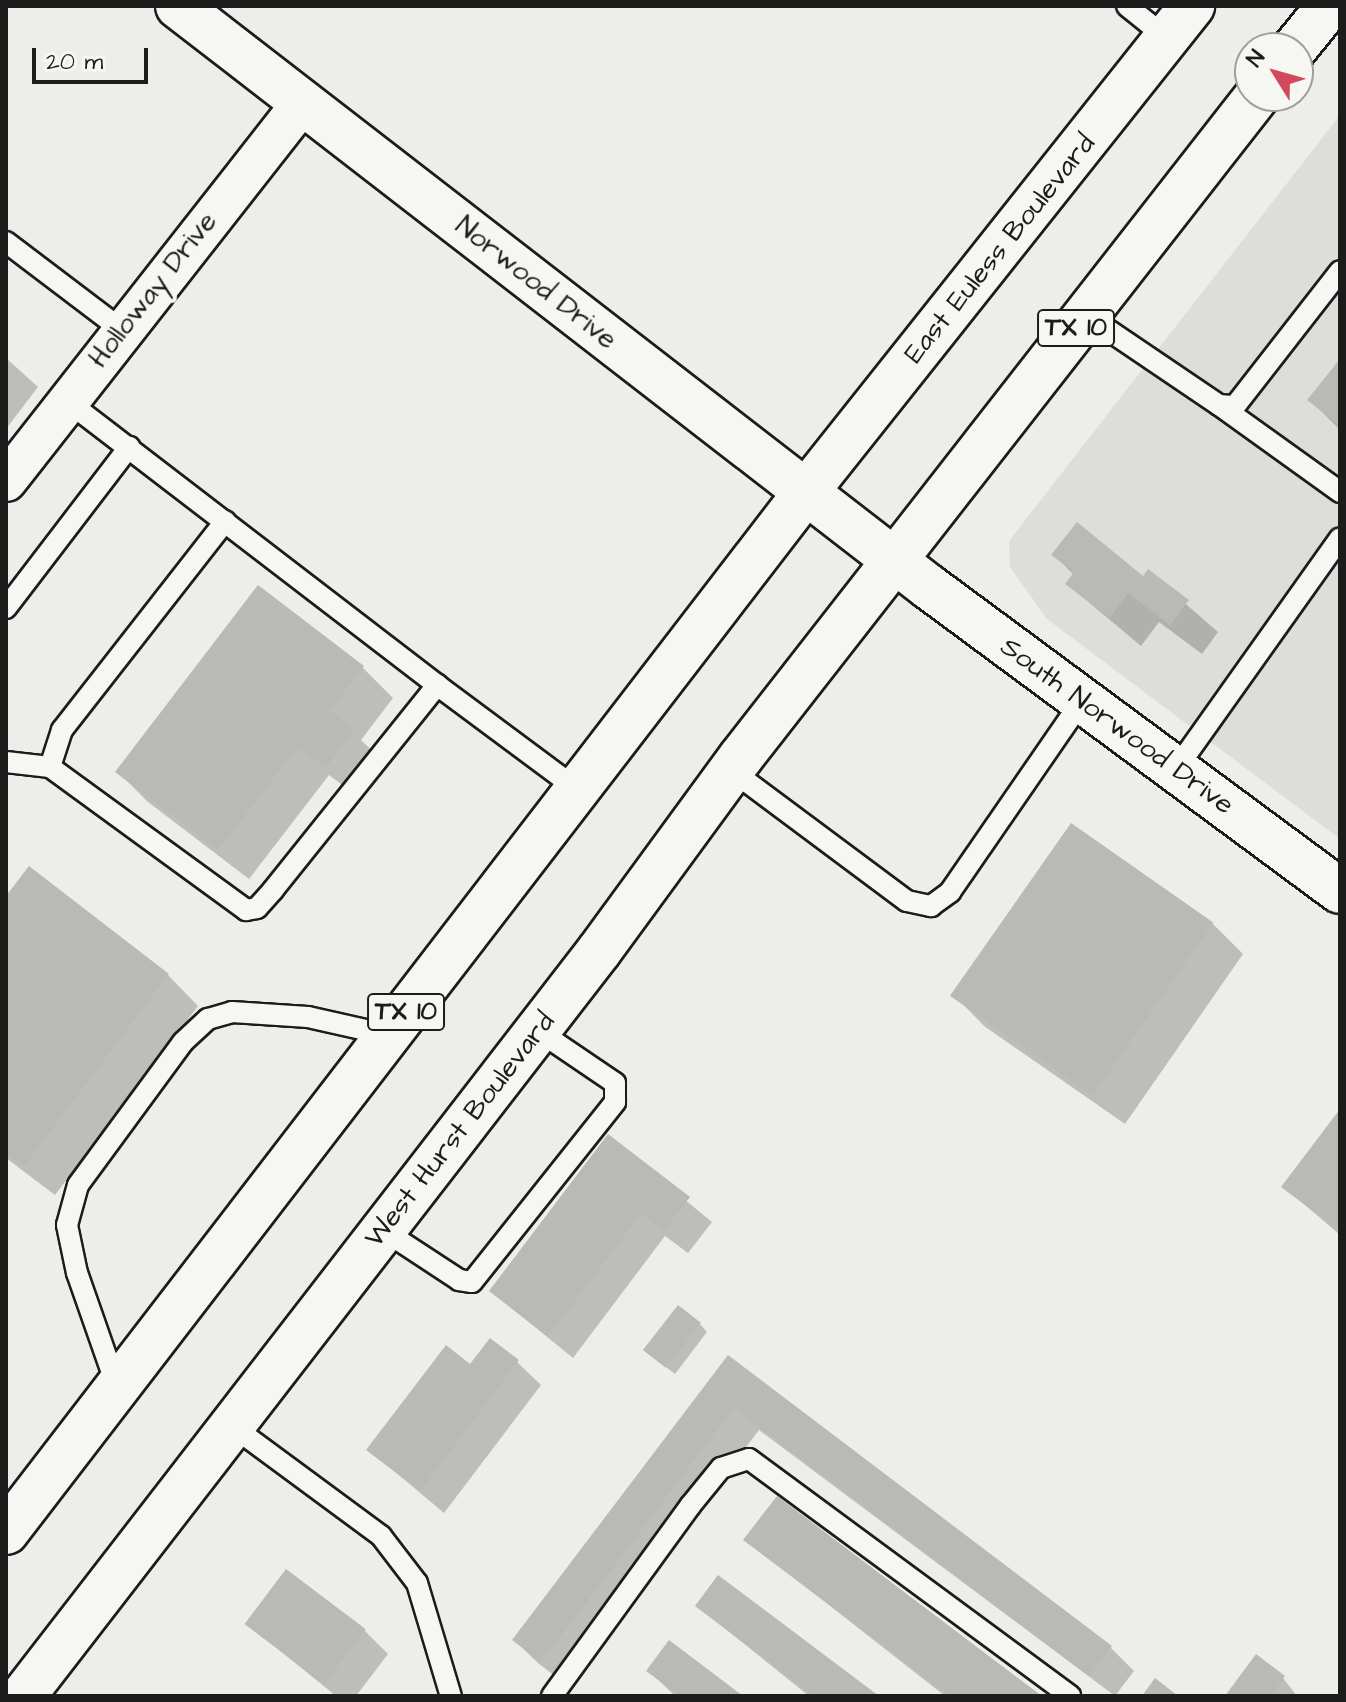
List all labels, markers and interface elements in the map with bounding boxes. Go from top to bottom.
scale bar [36,32,152,82]
north arrow [1234,32,1314,112]
text: N [1239,44,1273,73]
text: 20 m [46,45,103,79]
street label: East Euless Boulevard [897,128,1103,370]
street label: Holloway Drive [82,205,224,375]
street label: Norwood Drive [448,209,624,357]
road number: TX 10 [1036,306,1116,350]
street label: South Norwood Drive [994,630,1240,822]
road number: TX 10 [366,990,446,1034]
street label: West Hurst Boulevard [358,1006,562,1254]

